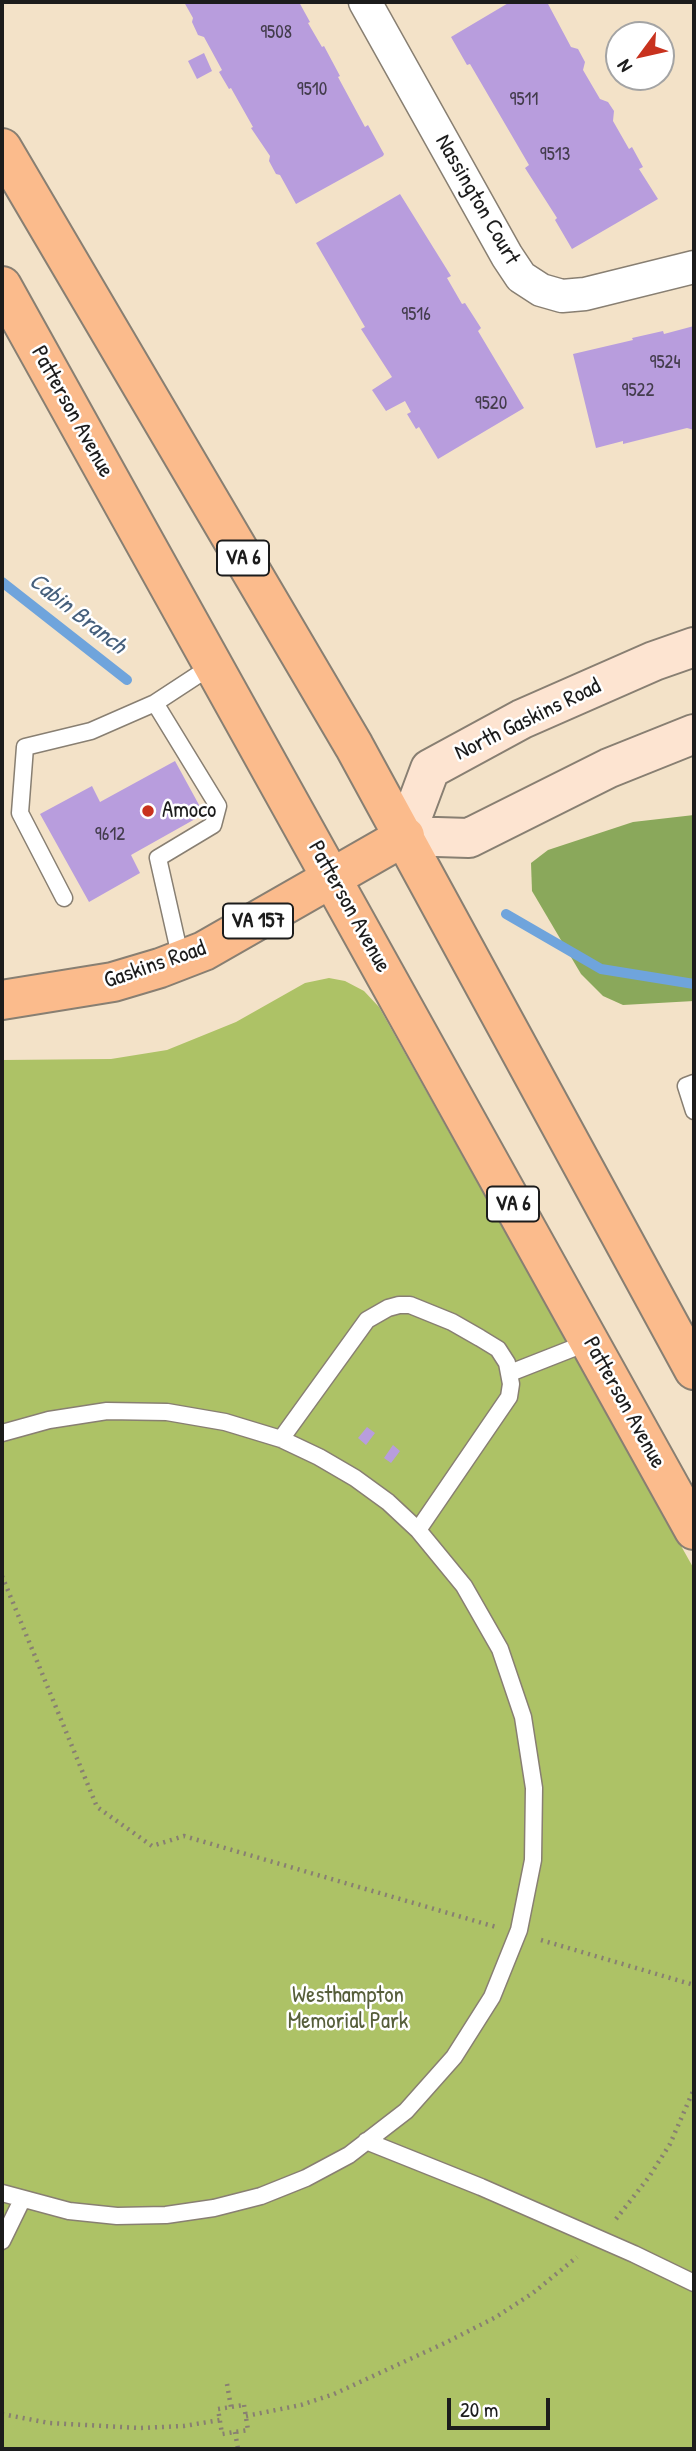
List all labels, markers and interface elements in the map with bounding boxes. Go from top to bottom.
north arrow [605,21,675,91]
house number: 9508 [260,22,292,44]
text: N [610,55,638,78]
house number: 9510 [297,79,327,101]
house number: 9511 [510,89,538,111]
street label: Nassington Court [429,130,525,270]
house number: 9513 [540,144,570,166]
house number: 9516 [401,304,431,326]
street label: Patterson Avenue [25,341,119,483]
house number: 9524 [649,352,681,374]
house number: 9522 [622,380,654,402]
house number: 9520 [475,393,507,415]
road number: VA 6 [217,540,269,576]
water label: Cabin Branch [23,567,131,661]
street label: North Gaskins Road [450,673,606,767]
place label: Amoco [162,797,216,825]
marker: Amoco [140,803,156,819]
house number: 9612 [95,824,125,846]
street label: Patterson Avenue [302,836,396,978]
road number: VA 157 [223,904,293,939]
street label: Gaskins Road [100,935,210,995]
road number: VA 6 [487,1186,539,1222]
street label: Patterson Avenue [577,1332,671,1474]
park label: Westhampton Memorial Park [288,1982,408,2036]
scale bar [451,2384,554,2428]
text: 20 m [460,2395,498,2424]

